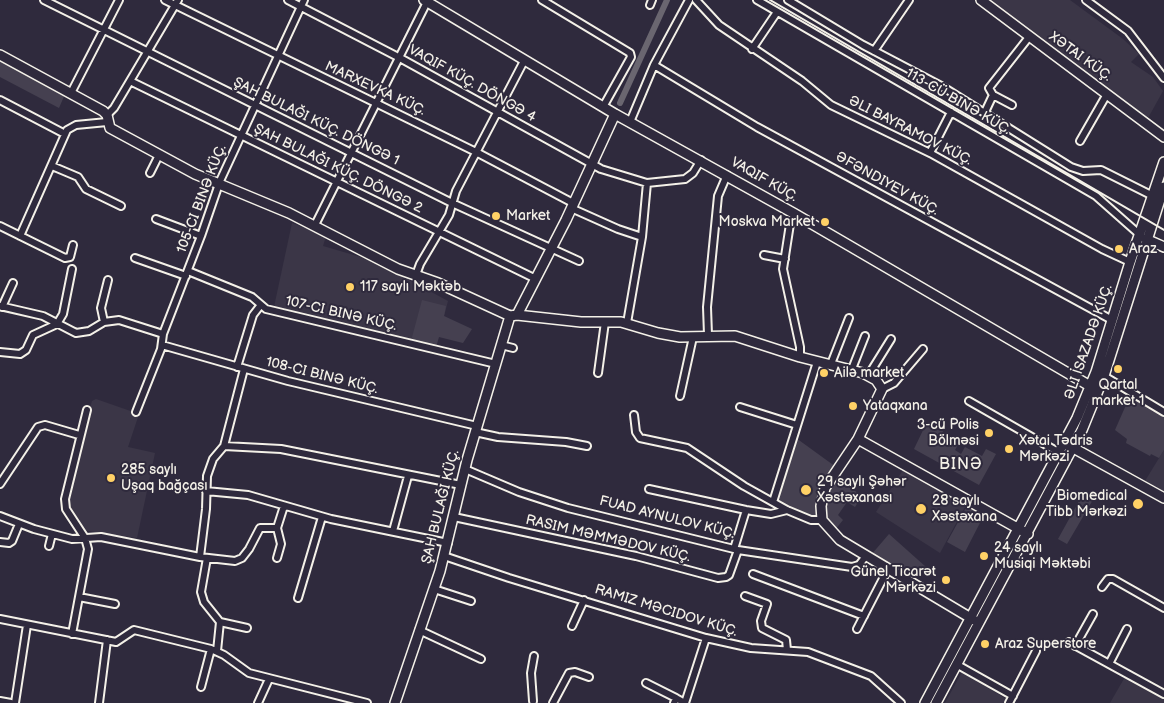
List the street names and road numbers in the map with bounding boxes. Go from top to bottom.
street label: XƏTAI KÜÇ. [1045,29,1115,85]
street label: VAQIF KÜÇ. DÖNGƏ 4 [405,42,539,126]
street label: MARXEVKA KÜÇ. [322,58,428,120]
street label: 113-CÜ BINƏ KÜÇ. [903,65,1013,139]
street label: ŞAH BULAĞI KÜÇ. DÖNGƏ 1 [230,74,402,170]
street label: ƏLI BAYRAMOV KÜÇ. [845,93,975,169]
street label: ŞAH BULAĞI KÜÇ. DÖNGƏ 2 [251,121,425,217]
street label: 105-CI BINƏ KÜÇ. [174,142,230,256]
street label: ƏFƏNDIYEV KÜÇ. [832,149,942,219]
street label: VAQIF KÜÇ. [728,154,800,206]
street label: ƏLI İSAZADƏ KÜÇ. [1061,282,1117,402]
street label: 107-CI BINƏ KÜÇ. [284,293,398,335]
street label: 108-CI BINƏ KÜÇ. [264,354,380,398]
street label: ŞAH BULAĞI KÜÇ. [419,448,463,566]
street label: FUAD AYNULOV KÜÇ. [598,493,736,543]
street label: RASIM MƏMMƏDOV KÜÇ. [524,512,692,566]
street label: RAMIZ MƏCIDOV KÜÇ. [593,581,739,641]

